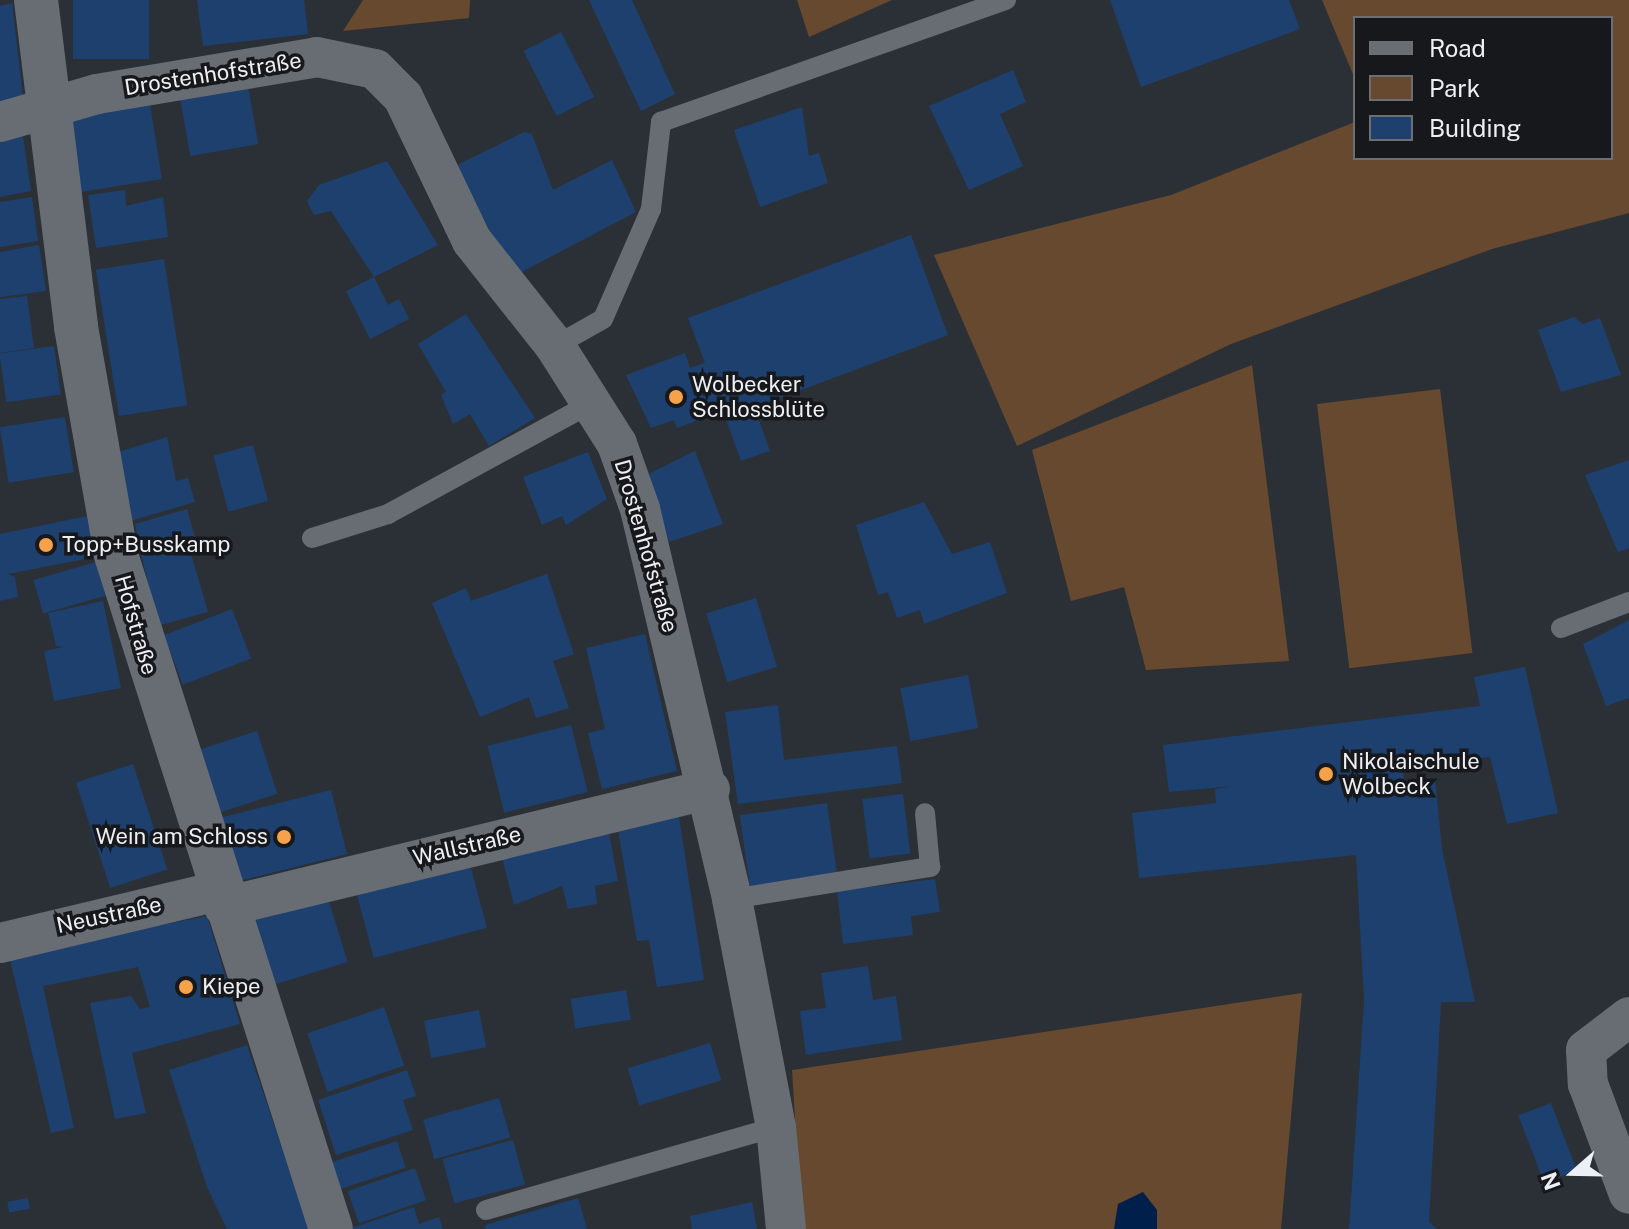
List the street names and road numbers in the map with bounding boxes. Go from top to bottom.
street label: Drostenhofstraße [123,47,303,101]
street label: Drostenhofstraße [609,456,683,636]
street label: Hofstraße [109,572,163,678]
street label: Wallstraße [410,821,524,871]
street label: Neustraße [54,891,164,939]

